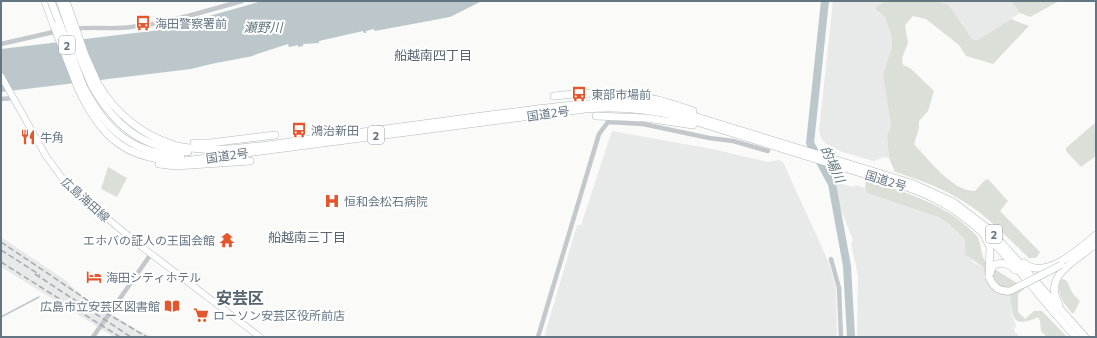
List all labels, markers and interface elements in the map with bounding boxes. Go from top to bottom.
bus stop icon: 海田警察署前 [134,14,152,32]
place label: 海田警察署前 [155,16,227,30]
water label: 瀬野川 [243,19,284,35]
road number: 2 [59,36,75,54]
district label: 船越南四丁目 [394,47,472,63]
bus stop icon: 東部市場前 [570,85,588,103]
place label: 東部市場前 [591,87,651,101]
street label: 国道2号 [526,103,570,123]
bus stop icon: 鴻治新田 [290,121,308,139]
place label: 鴻治新田 [311,123,359,137]
road number: 2 [368,126,384,144]
restaurant icon: 牛角 [19,128,37,146]
place label: 牛角 [40,130,64,144]
water label: 的場川 [818,143,849,187]
street label: 国道2号 [205,145,249,165]
street label: 国道2号 [864,167,908,193]
street label: 広島海田線 [59,174,113,224]
hospital icon: 恒和会松石病院 [323,192,341,210]
place label: 恒和会松石病院 [344,194,428,208]
road number: 2 [986,225,1002,243]
district label: 船越南三丁目 [268,229,346,245]
temple icon: エホバの証人の王国会館 [218,231,236,249]
place label: エホバの証人の王国会館 [83,233,215,247]
hotel icon: 海田シティホテル [85,268,103,286]
place label: 海田シティホテル [106,270,201,284]
district label: 安芸区 [216,288,264,307]
library icon: 広島市立安芸区図書館 [163,297,181,315]
place label: 広島市立安芸区図書館 [40,299,160,313]
supermarket icon: ローソン安芸区役所前店 [192,306,210,324]
place label: ローソン安芸区役所前店 [213,308,345,322]

